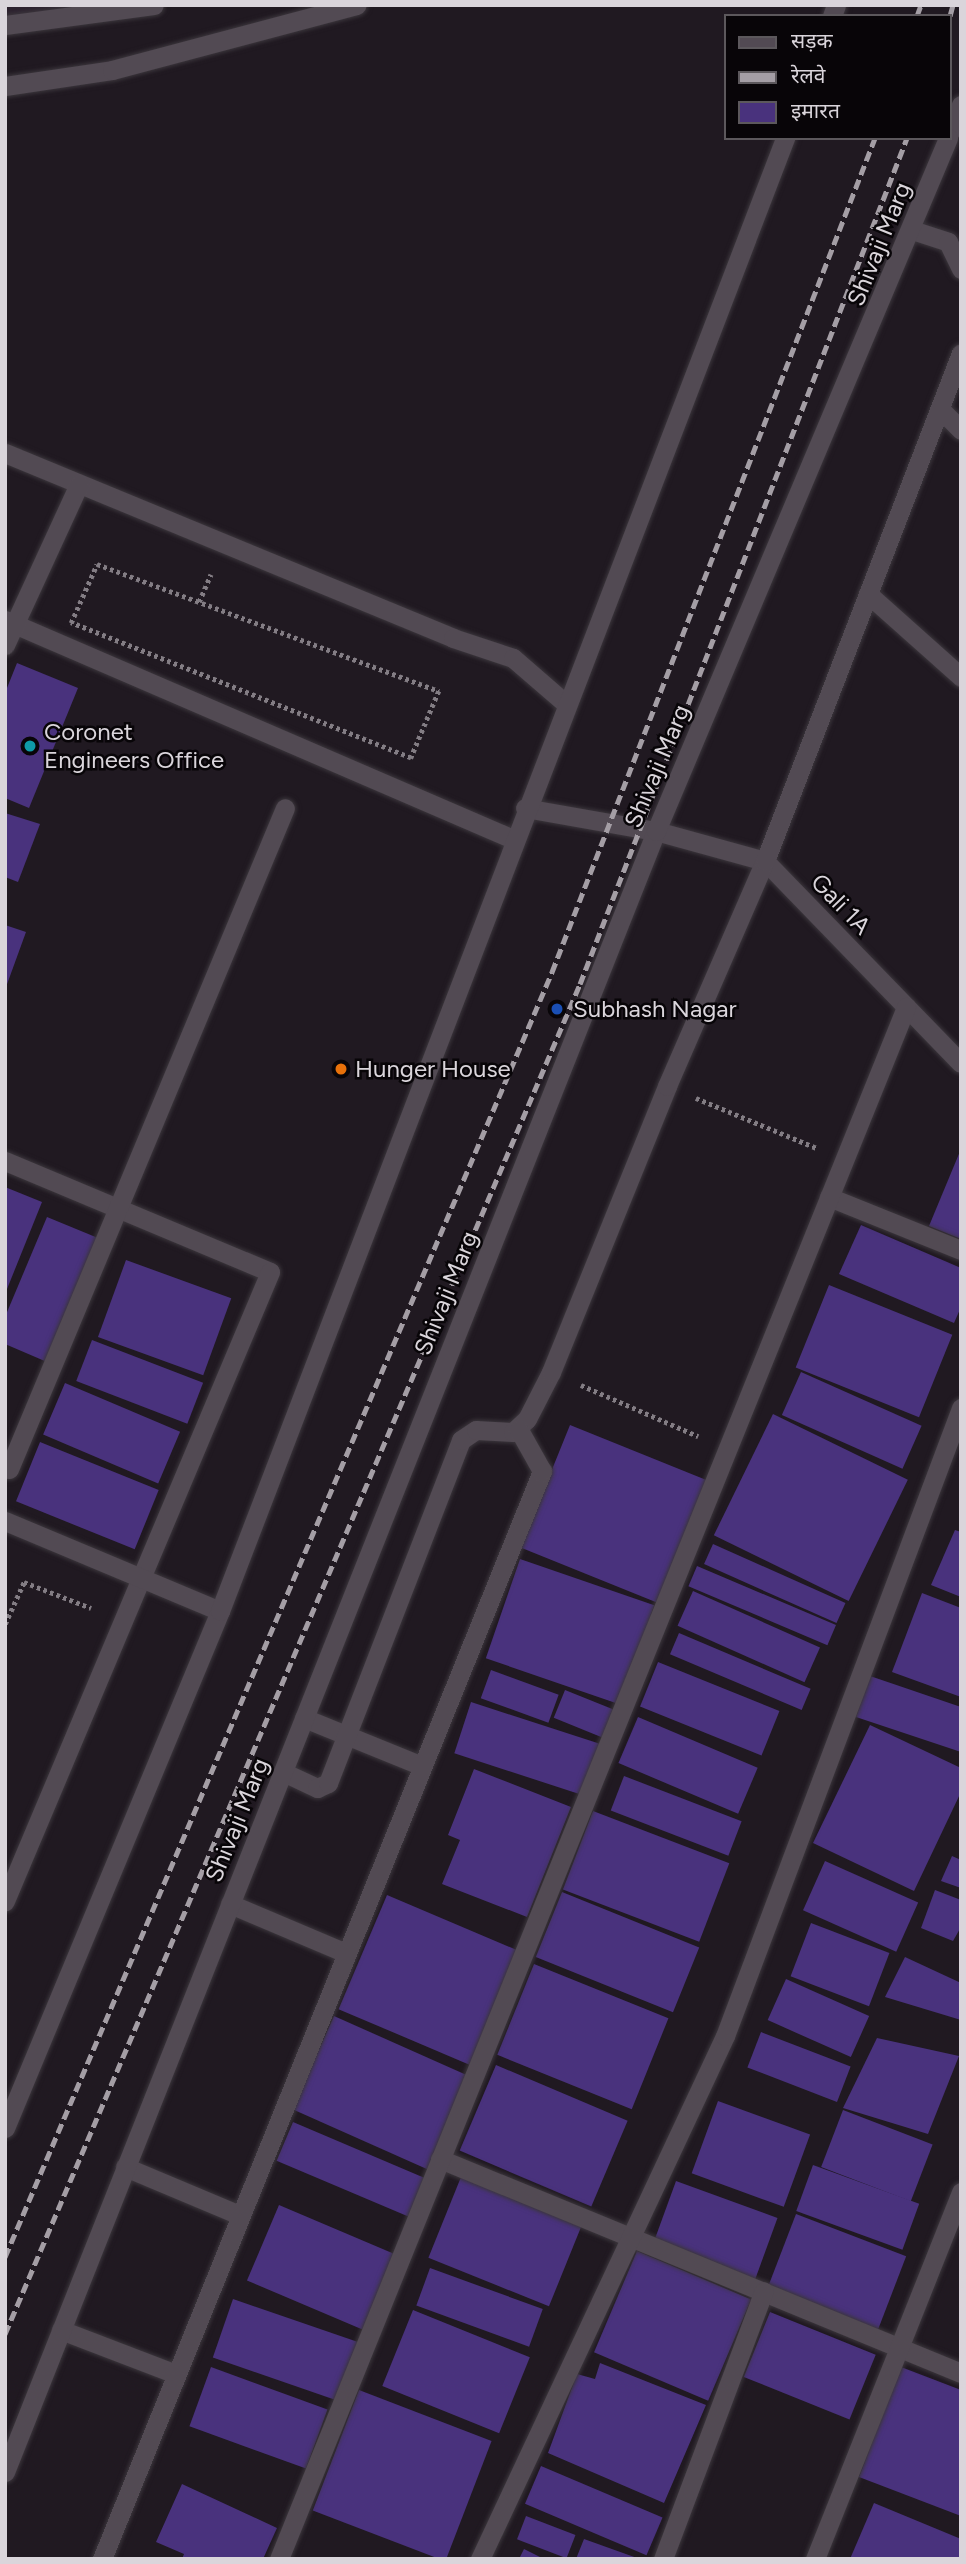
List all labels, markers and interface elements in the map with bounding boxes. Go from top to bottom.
legend [724,14,952,140]
text: सड़क [791,28,833,53]
text: रेलवे [791,63,826,88]
text: इमारत [791,98,840,123]
street label: Shivaji Marg [841,178,917,310]
street label: Shivaji Marg [618,700,696,832]
place label: Coronet Engineers Office [44,718,224,774]
marker: Coronet Engineers Office [22,738,38,754]
street label: Gali 1A [805,868,877,940]
place label: Subhash Nagar [573,995,737,1023]
marker: Subhash Nagar [547,999,567,1019]
place label: Hunger House [355,1055,511,1083]
marker: Hunger House [333,1061,349,1077]
street label: Shivaji Marg [408,1227,484,1359]
street label: Shivaji Marg [199,1754,275,1886]

